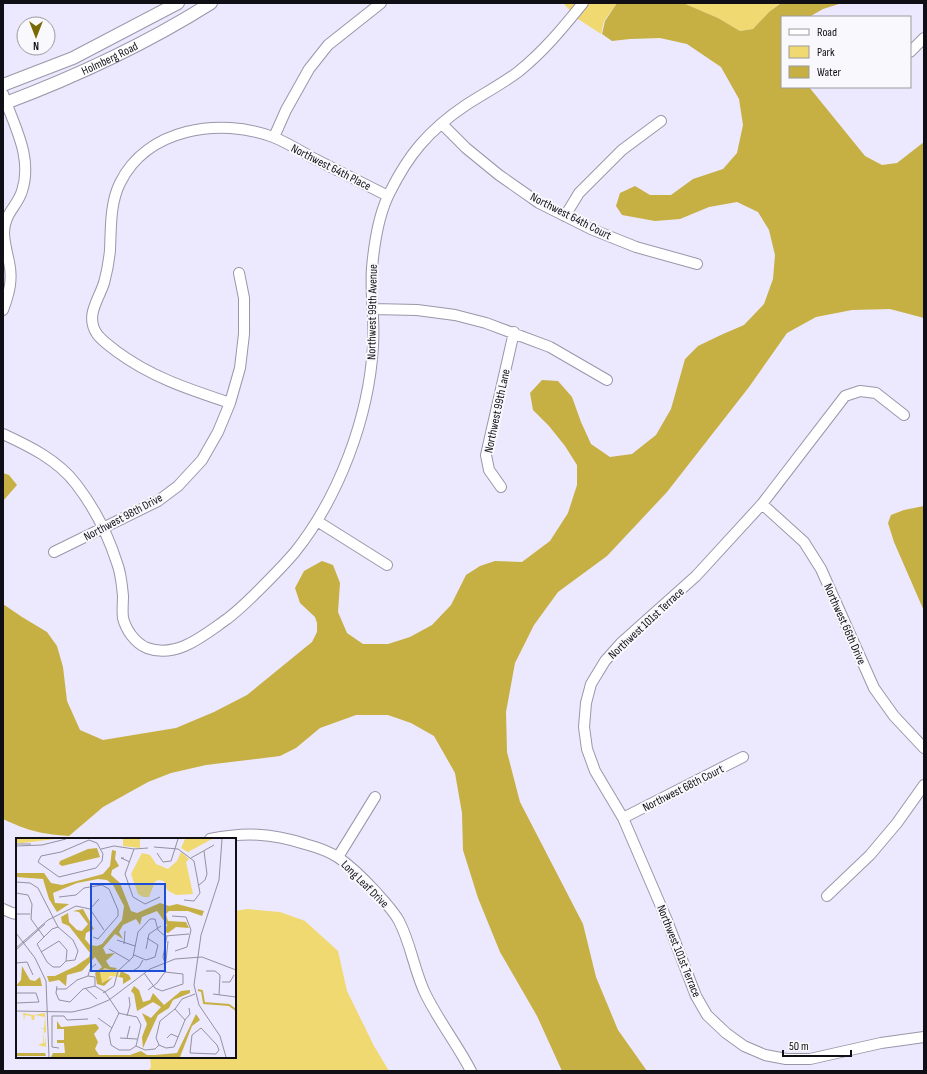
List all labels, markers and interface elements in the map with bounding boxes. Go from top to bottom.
north arrow [16,16,56,56]
legend [781,16,911,88]
text: Road [817,25,837,40]
text: N [33,39,39,52]
street label: Holmberg Road [79,39,141,79]
text: Park [817,45,835,60]
text: Water [817,65,841,80]
street label: Northwest 64th Place [288,141,373,194]
street label: Northwest 64th Court [528,190,614,243]
street label: Northwest 99th Avenue [364,264,381,360]
street label: Northwest 99th Lane [481,368,514,454]
street label: Northwest 98th Drive [81,490,165,545]
street label: Northwest 66th Drive [820,581,869,667]
street label: Northwest 101st Terrace [605,584,688,662]
street label: Northwest 68th Court [640,761,727,815]
inset map [16,838,236,1058]
street label: Long Leaf Drive [338,857,392,911]
street label: Northwest 101st Terrace [653,903,704,1000]
scale bar [783,1032,851,1058]
text: 50 m [789,1039,809,1054]

